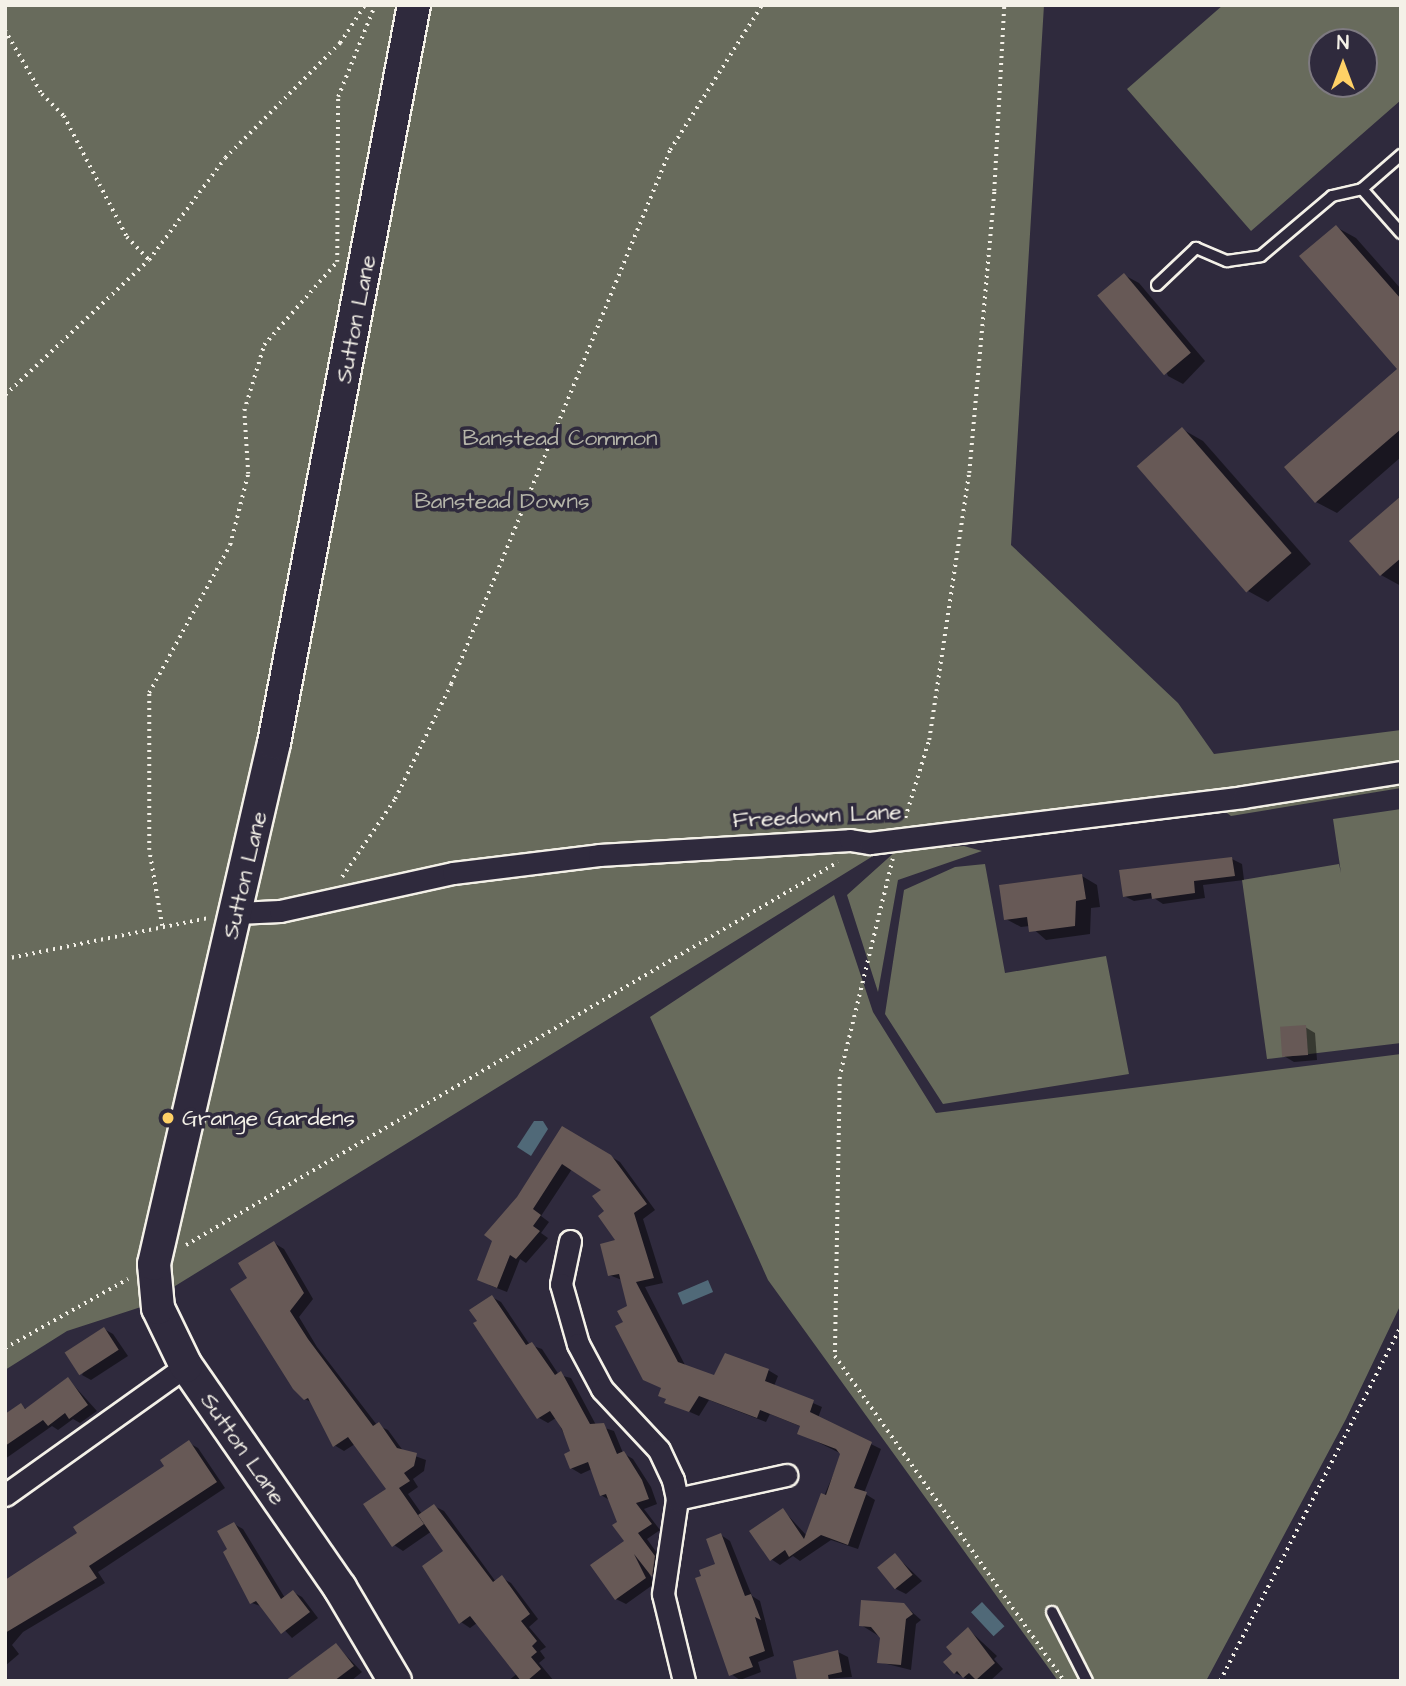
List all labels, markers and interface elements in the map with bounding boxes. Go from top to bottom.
north arrow [1308,28,1378,98]
text: N [1337,30,1349,57]
street label: Sutton Lane [330,252,382,386]
park label: Banstead Common [462,424,658,452]
park label: Banstead Downs [414,487,590,515]
street label: Freedown Lane [732,798,902,834]
street label: Sutton Lane [217,808,273,942]
place label: Grange Gardens [182,1104,355,1132]
marker: Grange Gardens [160,1110,176,1126]
street label: Sutton Lane [194,1388,292,1510]

